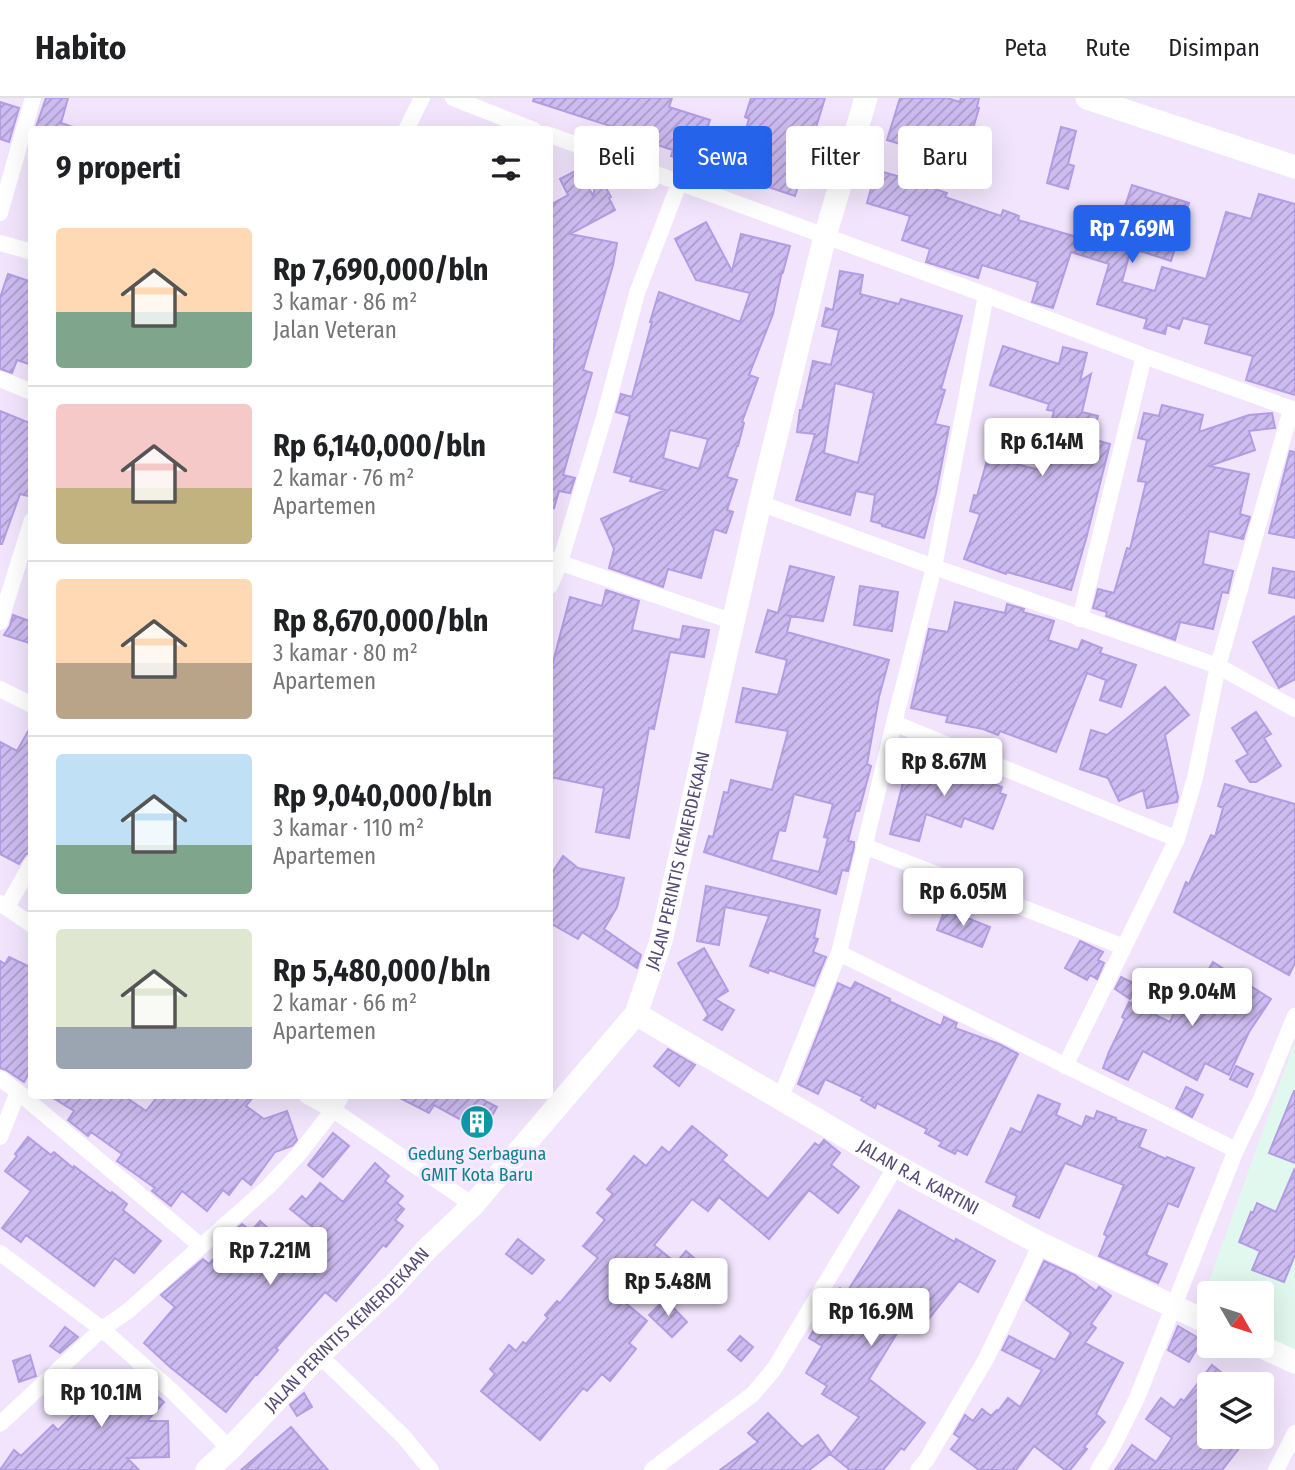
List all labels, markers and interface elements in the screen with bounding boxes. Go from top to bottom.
text: Habito [35,28,126,68]
text: Peta [1004,34,1047,62]
text: Rute [1085,34,1130,62]
text: Disimpan [1168,34,1260,62]
chip: Beli [574,126,659,189]
chip: Sewa [673,126,772,189]
chip: Filter [786,126,884,189]
chip: Baru [898,126,992,189]
icon: filters [487,149,525,187]
text: 9 properti [56,150,181,186]
pin: Rp 7.69M [1060,206,1204,265]
text: Rp 7.69M [1089,214,1175,242]
text: Rp 7,690,000/bln [273,252,489,288]
icon: home [112,256,196,340]
text: 3 kamar · 86 m² [273,288,417,316]
text: Jalan Veteran [273,316,397,344]
pin: Rp 6.14M [970,418,1114,478]
text: Rp 6.14M [1000,427,1084,455]
text: Rp 6,140,000/bln [273,428,486,464]
icon: home [112,432,196,516]
text: 2 kamar · 76 m² [273,464,414,492]
text: Apartemen [273,492,376,520]
text: Rp 8,670,000/bln [273,603,489,639]
icon: home [112,607,196,691]
text: 3 kamar · 80 m² [273,639,418,667]
text: Apartemen [273,667,376,695]
pin: Rp 8.67M [872,738,1016,798]
text: Rp 8.67M [901,747,987,775]
street label: JALAN PERINTIS KEMERDEKAAN [641,749,715,973]
text: Rp 9,040,000/bln [273,778,492,814]
icon: home [112,782,196,866]
text: 3 kamar · 110 m² [273,814,424,842]
text: Apartemen [273,842,376,870]
pin: Rp 6.05M [891,868,1035,928]
text: Rp 6.05M [919,877,1007,905]
text: Rp 5,480,000/bln [273,953,491,989]
icon: home [112,957,196,1041]
pin: Rp 9.04M [1120,968,1264,1028]
text: Rp 9.04M [1148,977,1236,1005]
text: 2 kamar · 66 m² [273,989,417,1017]
text: Apartemen [273,1017,376,1045]
building icon: Gedung Serbaguna GMIT Kota Baru [458,1103,496,1141]
street label: JALAN R.A. KARTINI [853,1135,983,1220]
place label: Gedung Serbaguna GMIT Kota Baru [408,1143,546,1186]
pin: Rp 7.21M [198,1228,342,1287]
text: Rp 7.21M [229,1236,311,1264]
street label: JALAN PERINTIS KEMERDEKAAN [260,1243,434,1417]
pin: Rp 5.48M [596,1258,740,1318]
text: Rp 5.48M [625,1267,711,1295]
north arrow [1197,1281,1274,1358]
map controls [1197,1281,1274,1449]
pin: Rp 16.9M [799,1288,943,1348]
text: Rp 16.9M [828,1297,914,1325]
pin: Rp 10.1M [29,1370,173,1429]
button: layers [1197,1372,1274,1449]
text: Rp 10.1M [60,1378,142,1406]

